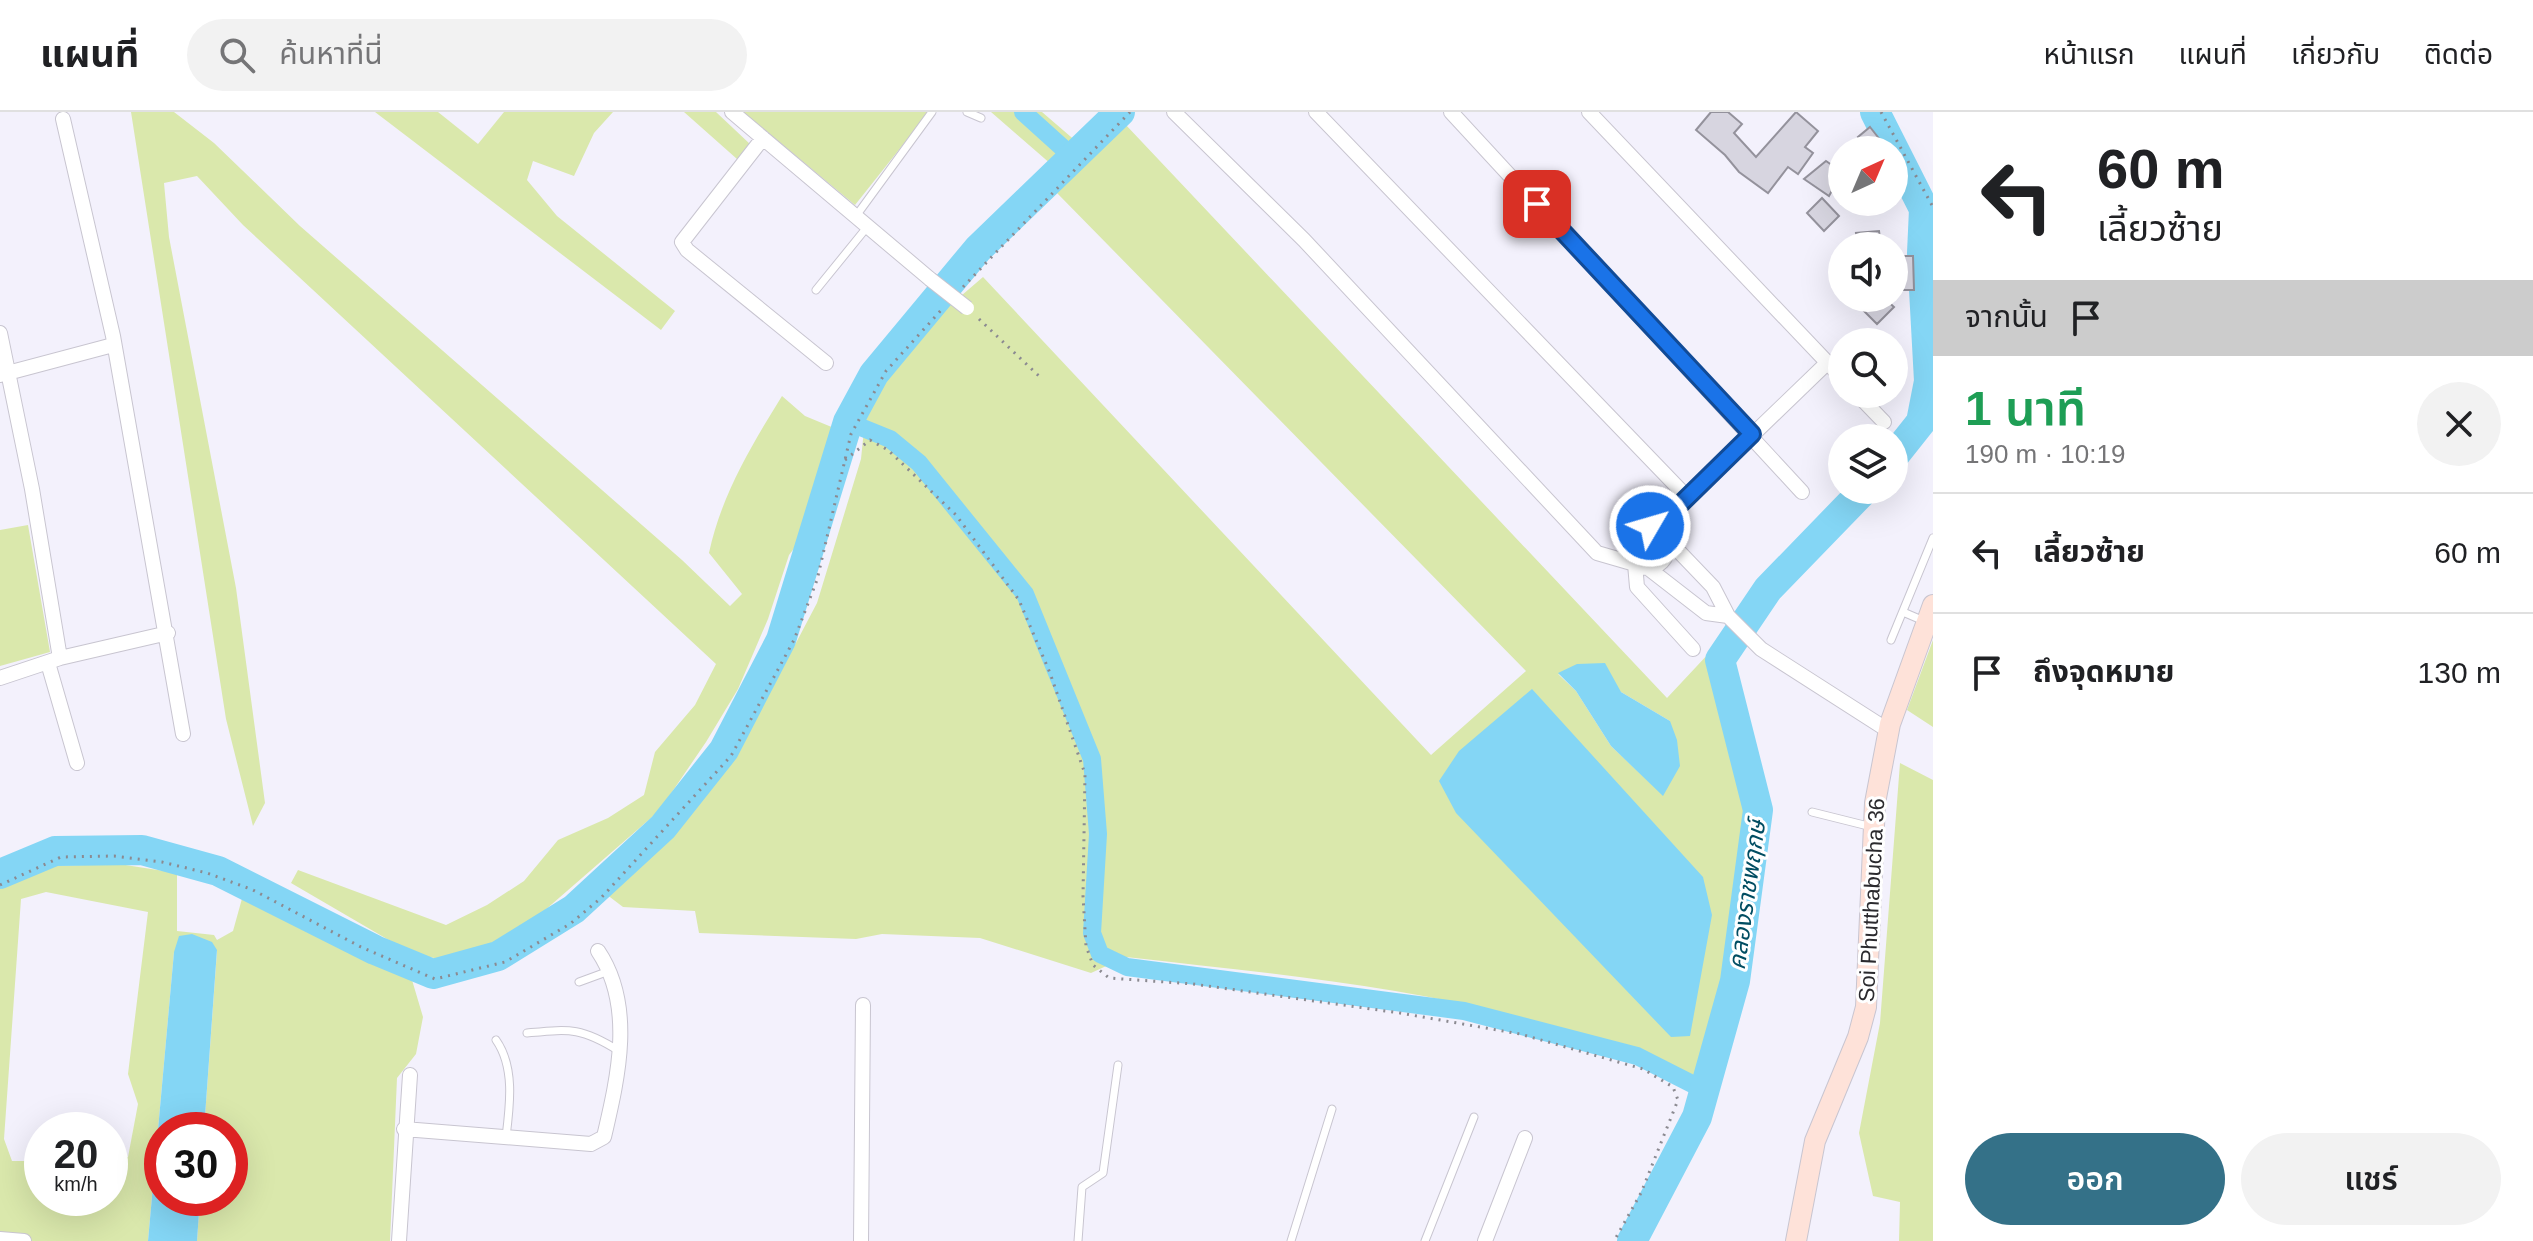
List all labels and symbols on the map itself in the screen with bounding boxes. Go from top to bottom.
north arrow [1828,136,1908,216]
pin [1503,170,1571,238]
position arrow [1608,484,1692,568]
street label: Soi Phutthabucha 36 [1854,797,1889,1003]
water label: คลองราชพฤกษ์ [1723,815,1771,971]
speed limit sign: 30 [144,1112,248,1216]

